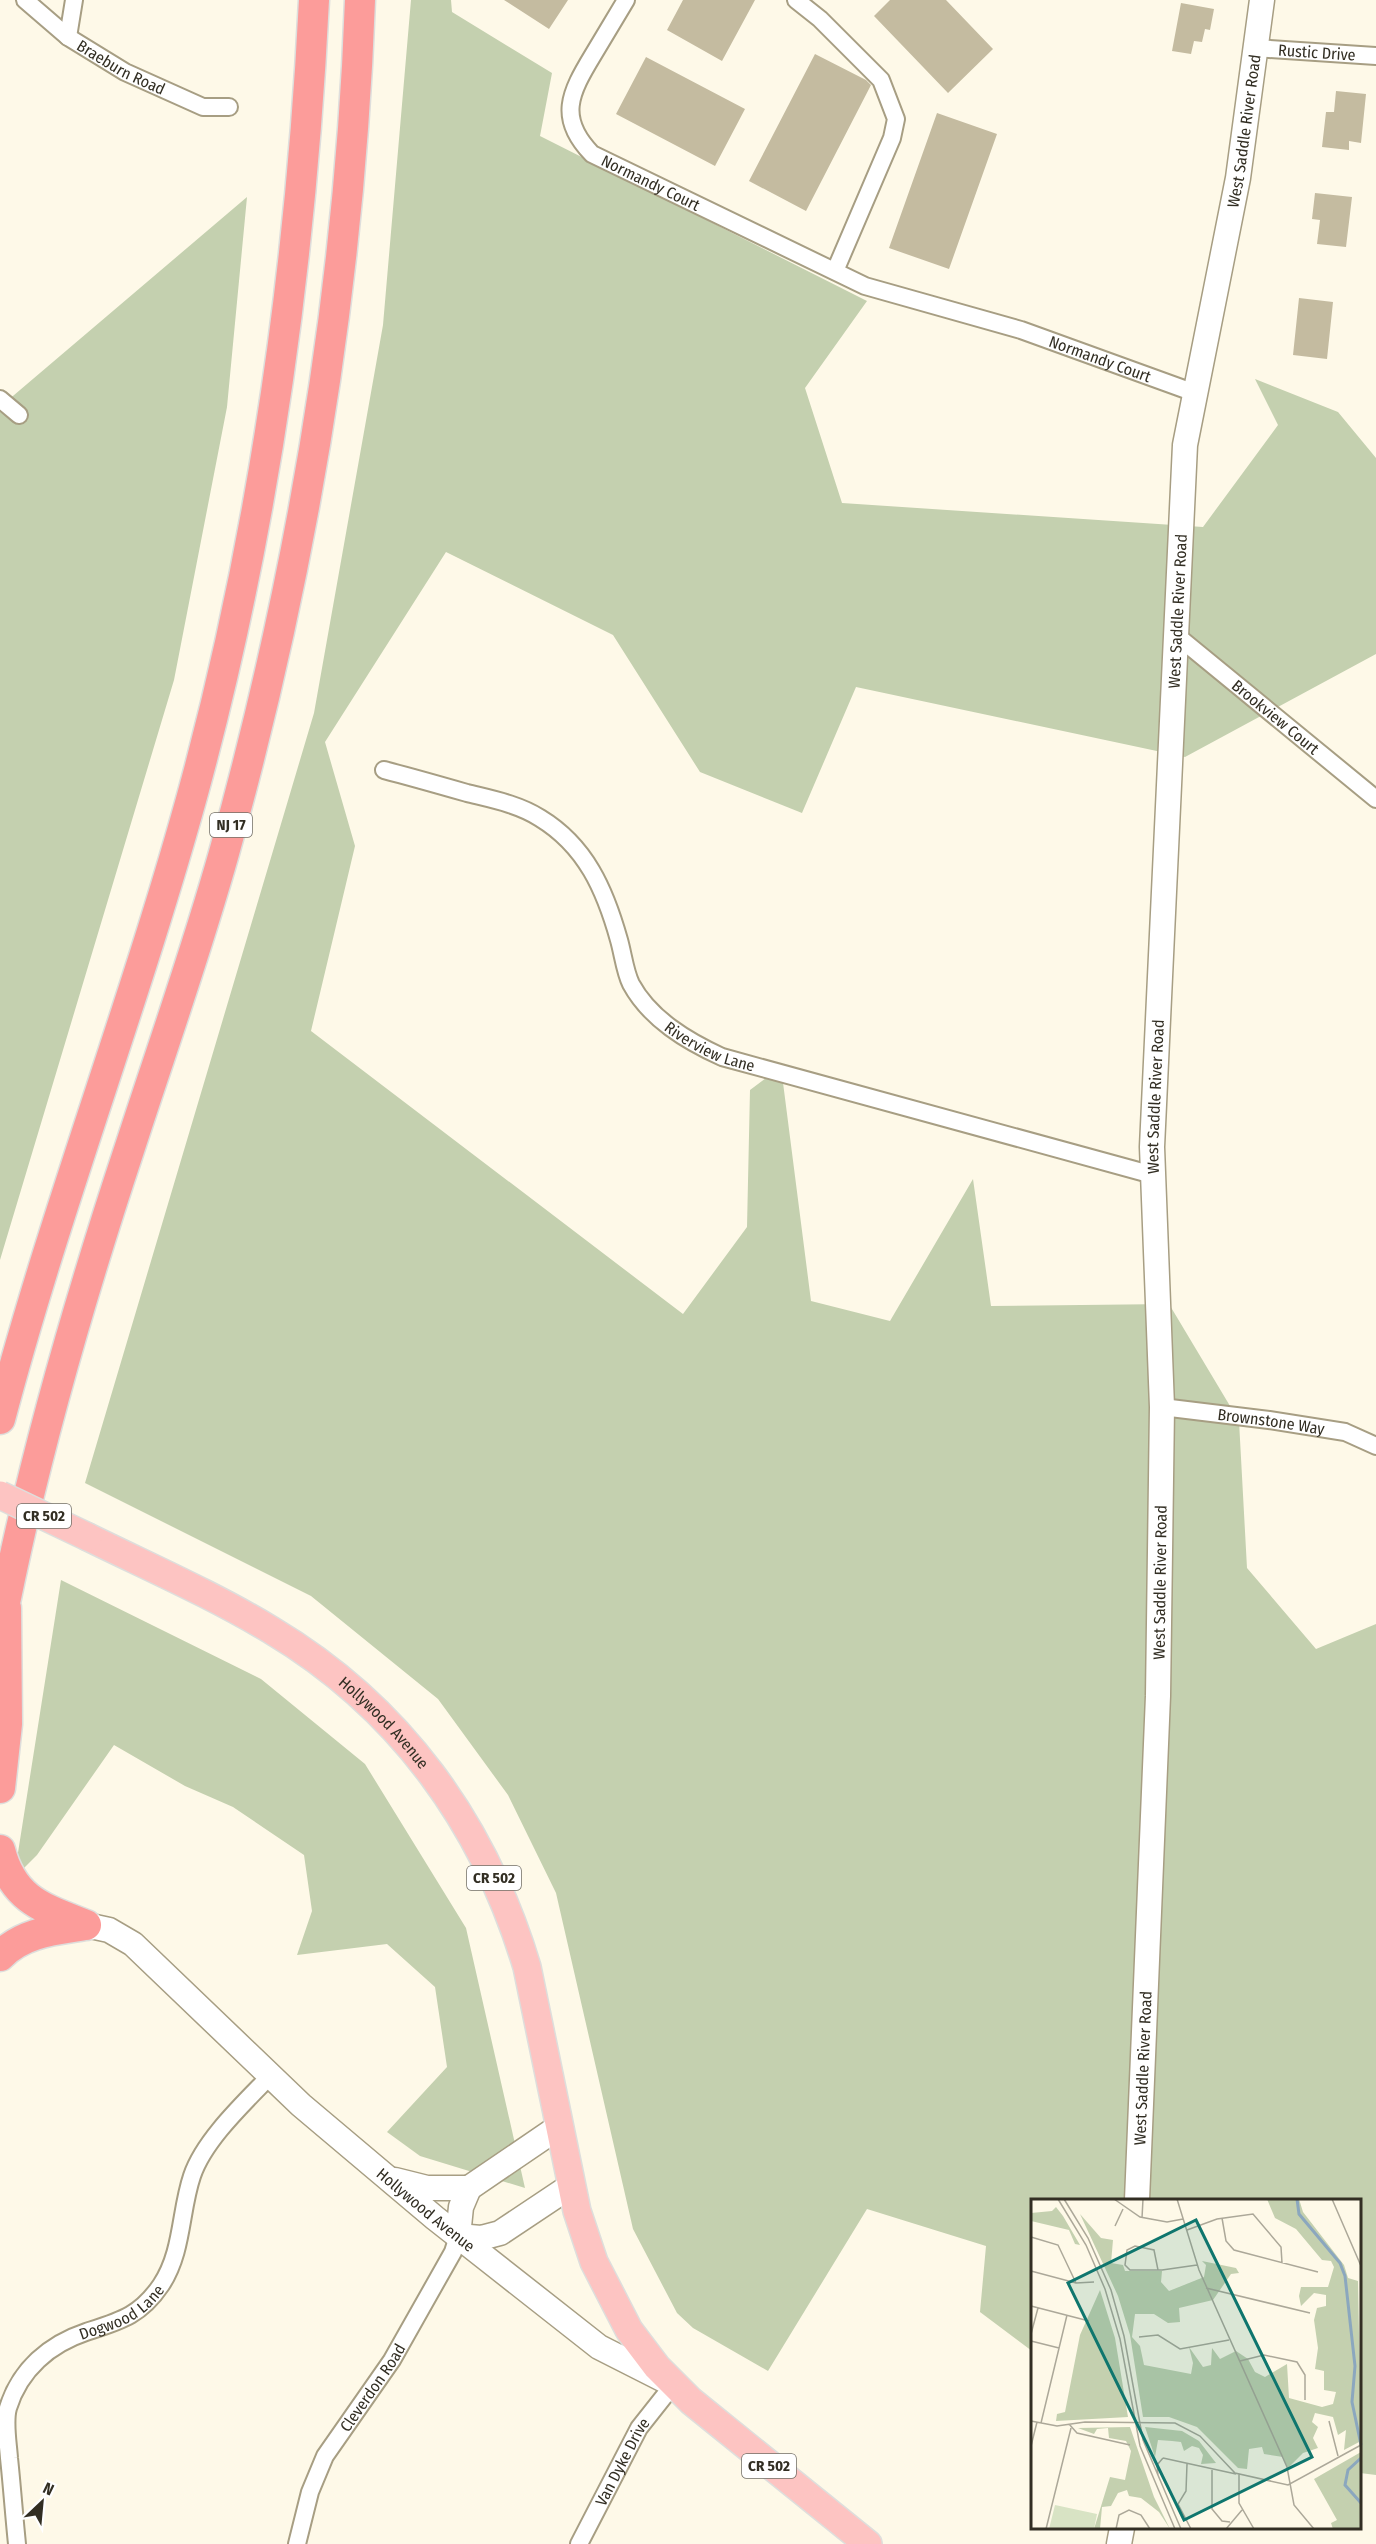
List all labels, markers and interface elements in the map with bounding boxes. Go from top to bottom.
street label: Braeburn Road [74,35,168,98]
street label: Rustic Drive [1277,40,1356,64]
street label: West Saddle River Road [1223,53,1264,209]
street label: Normandy Court [599,151,704,215]
street label: Normandy Court [1046,331,1154,386]
street label: West Saddle River Road [1164,534,1190,689]
street label: Brookview Court [1228,676,1324,759]
road number: NJ 17 [210,813,252,837]
street label: Riverview Lane [661,1017,757,1075]
street label: West Saddle River Road [1142,1019,1167,1174]
street label: Brownstone Way [1216,1404,1327,1438]
road number: CR 502 [17,1504,71,1528]
street label: West Saddle River Road [1149,1505,1170,1660]
street label: Hollywood Avenue [335,1672,433,1772]
road number: CR 502 [467,1866,521,1890]
street label: West Saddle River Road [1130,1990,1155,2146]
street label: Hollywood Avenue [373,2164,479,2255]
inset map [1031,2199,1361,2529]
street label: Dogwood Lane [76,2281,168,2343]
street label: Cleverdon Road [336,2340,409,2435]
street label: Van Dyke Drive [591,2414,653,2509]
road number: CR 502 [742,2454,796,2478]
north arrow [12,2472,72,2532]
text: N [40,2478,57,2500]

